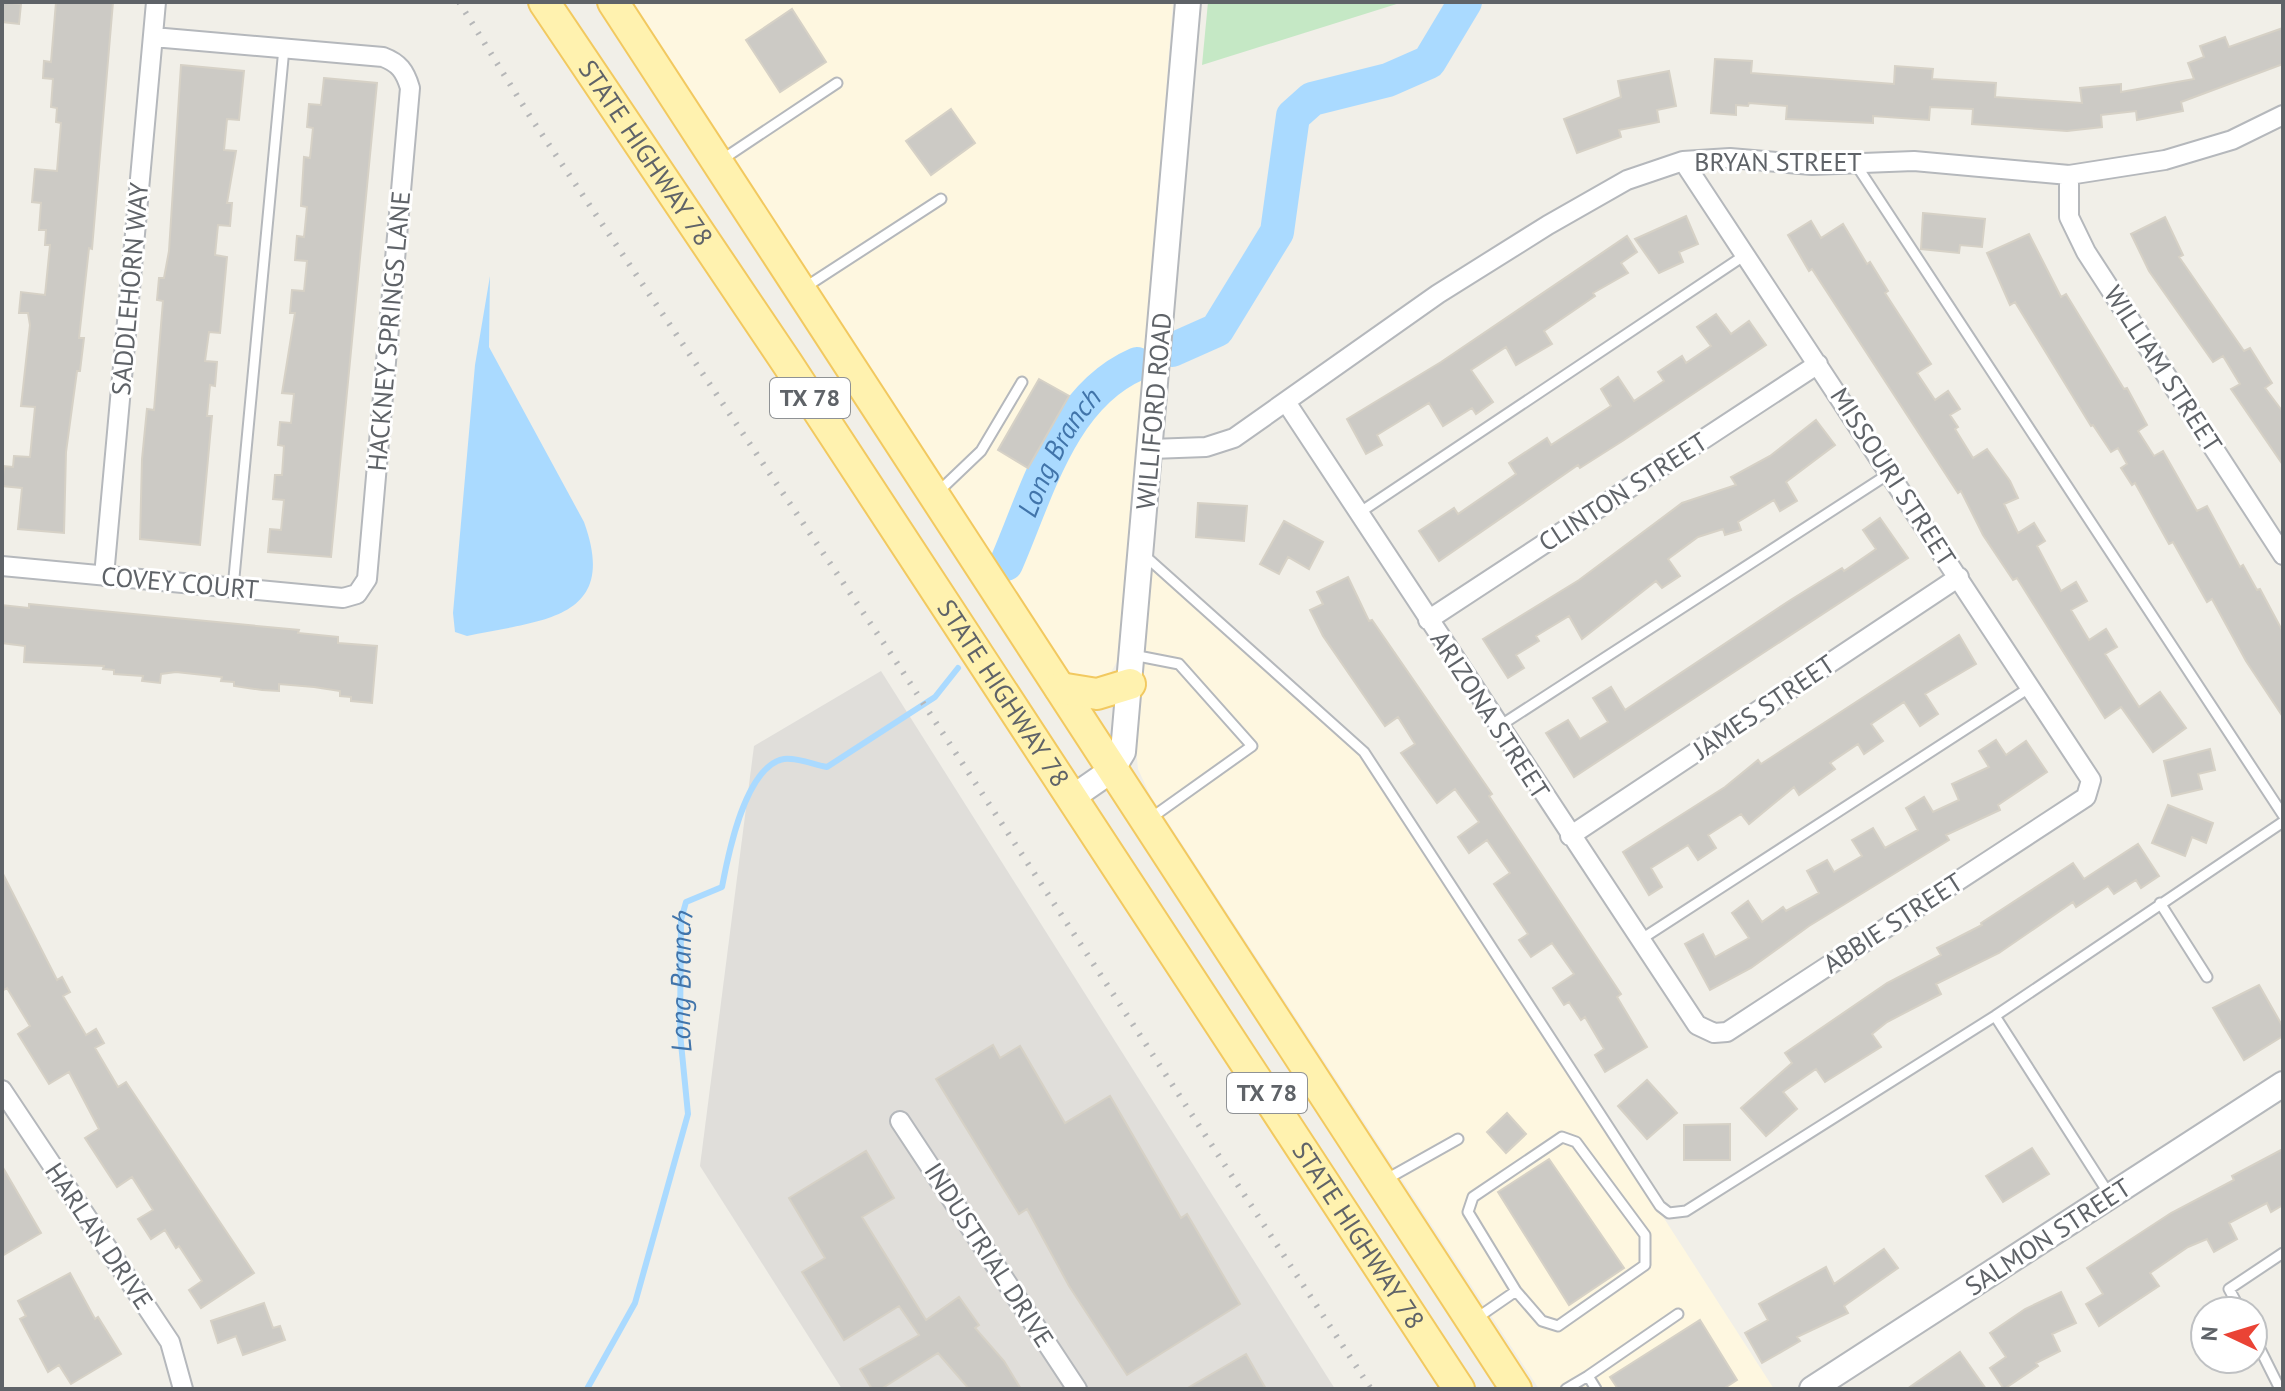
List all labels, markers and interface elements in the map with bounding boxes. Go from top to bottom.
street label: STATE HIGHWAY 78 [572,53,720,252]
street label: BRYAN STREET [1694,145,1862,178]
street label: SADDLEHORN WAY [104,181,155,397]
street label: HACKNEY SPRINGS LANE [360,190,417,472]
street label: WILLIAM STREET [2097,279,2230,458]
street label: WILLIFORD ROAD [1128,311,1179,511]
road number: TX 78 [770,378,850,418]
water label: Long Branch [1008,379,1109,522]
street label: MISSOURI STREET [1823,381,1963,572]
street label: CLINTON STREET [1532,425,1713,558]
street label: COVEY COURT [100,559,260,606]
street label: STATE HIGHWAY 78 [930,593,1077,793]
street label: ARIZONA STREET [1424,624,1557,805]
street label: JAMES STREET [1686,647,1841,767]
street label: ABBIE STREET [1817,865,1969,980]
water label: Long Branch [661,905,701,1054]
road number: TX 78 [1227,1073,1307,1113]
street label: STATE HIGHWAY 78 [1285,1135,1432,1335]
street label: HARLAN DRIVE [38,1156,161,1315]
street label: INDUSTRIAL DRIVE [917,1156,1061,1353]
street label: SALMON STREET [1959,1171,2137,1303]
north arrow [2189,1295,2269,1375]
text: N [2195,1325,2224,1342]

